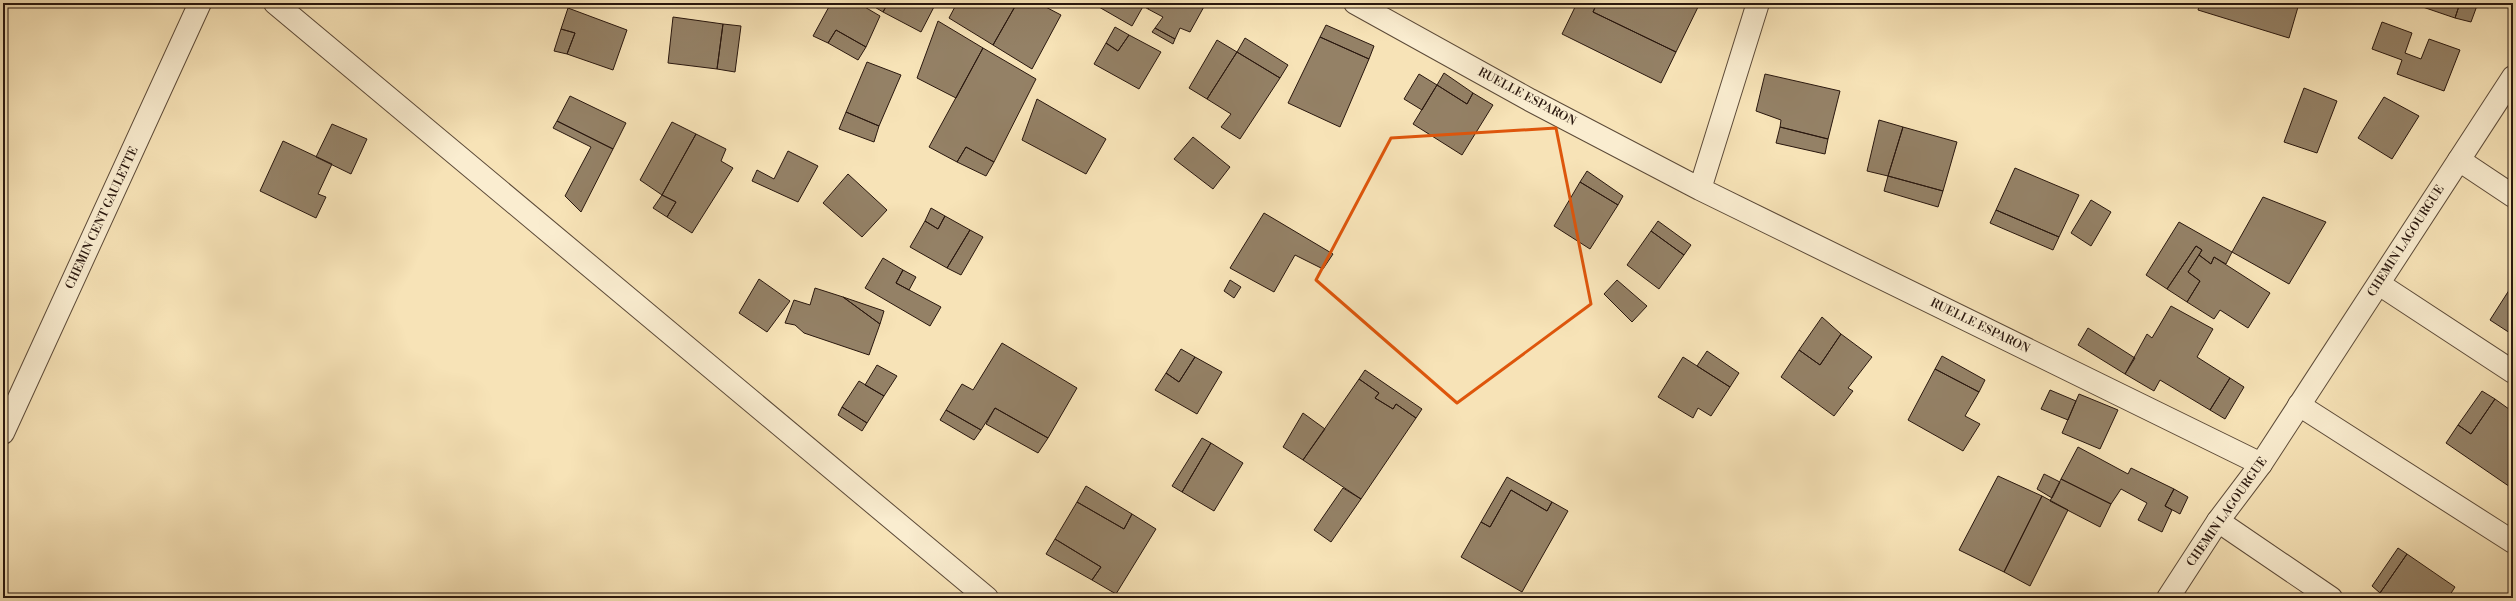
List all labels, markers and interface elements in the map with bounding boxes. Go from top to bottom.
street label: RUELLE ESPARON [1475,65,1579,129]
street label: CHEMIN CENT GAULETTE [62,144,142,292]
street label: CHEMIN LAGOURGUE [2364,182,2448,300]
street label: RUELLE ESPARON [1928,295,2032,357]
street label: CHEMIN LAGOURGUE [2184,454,2270,570]

